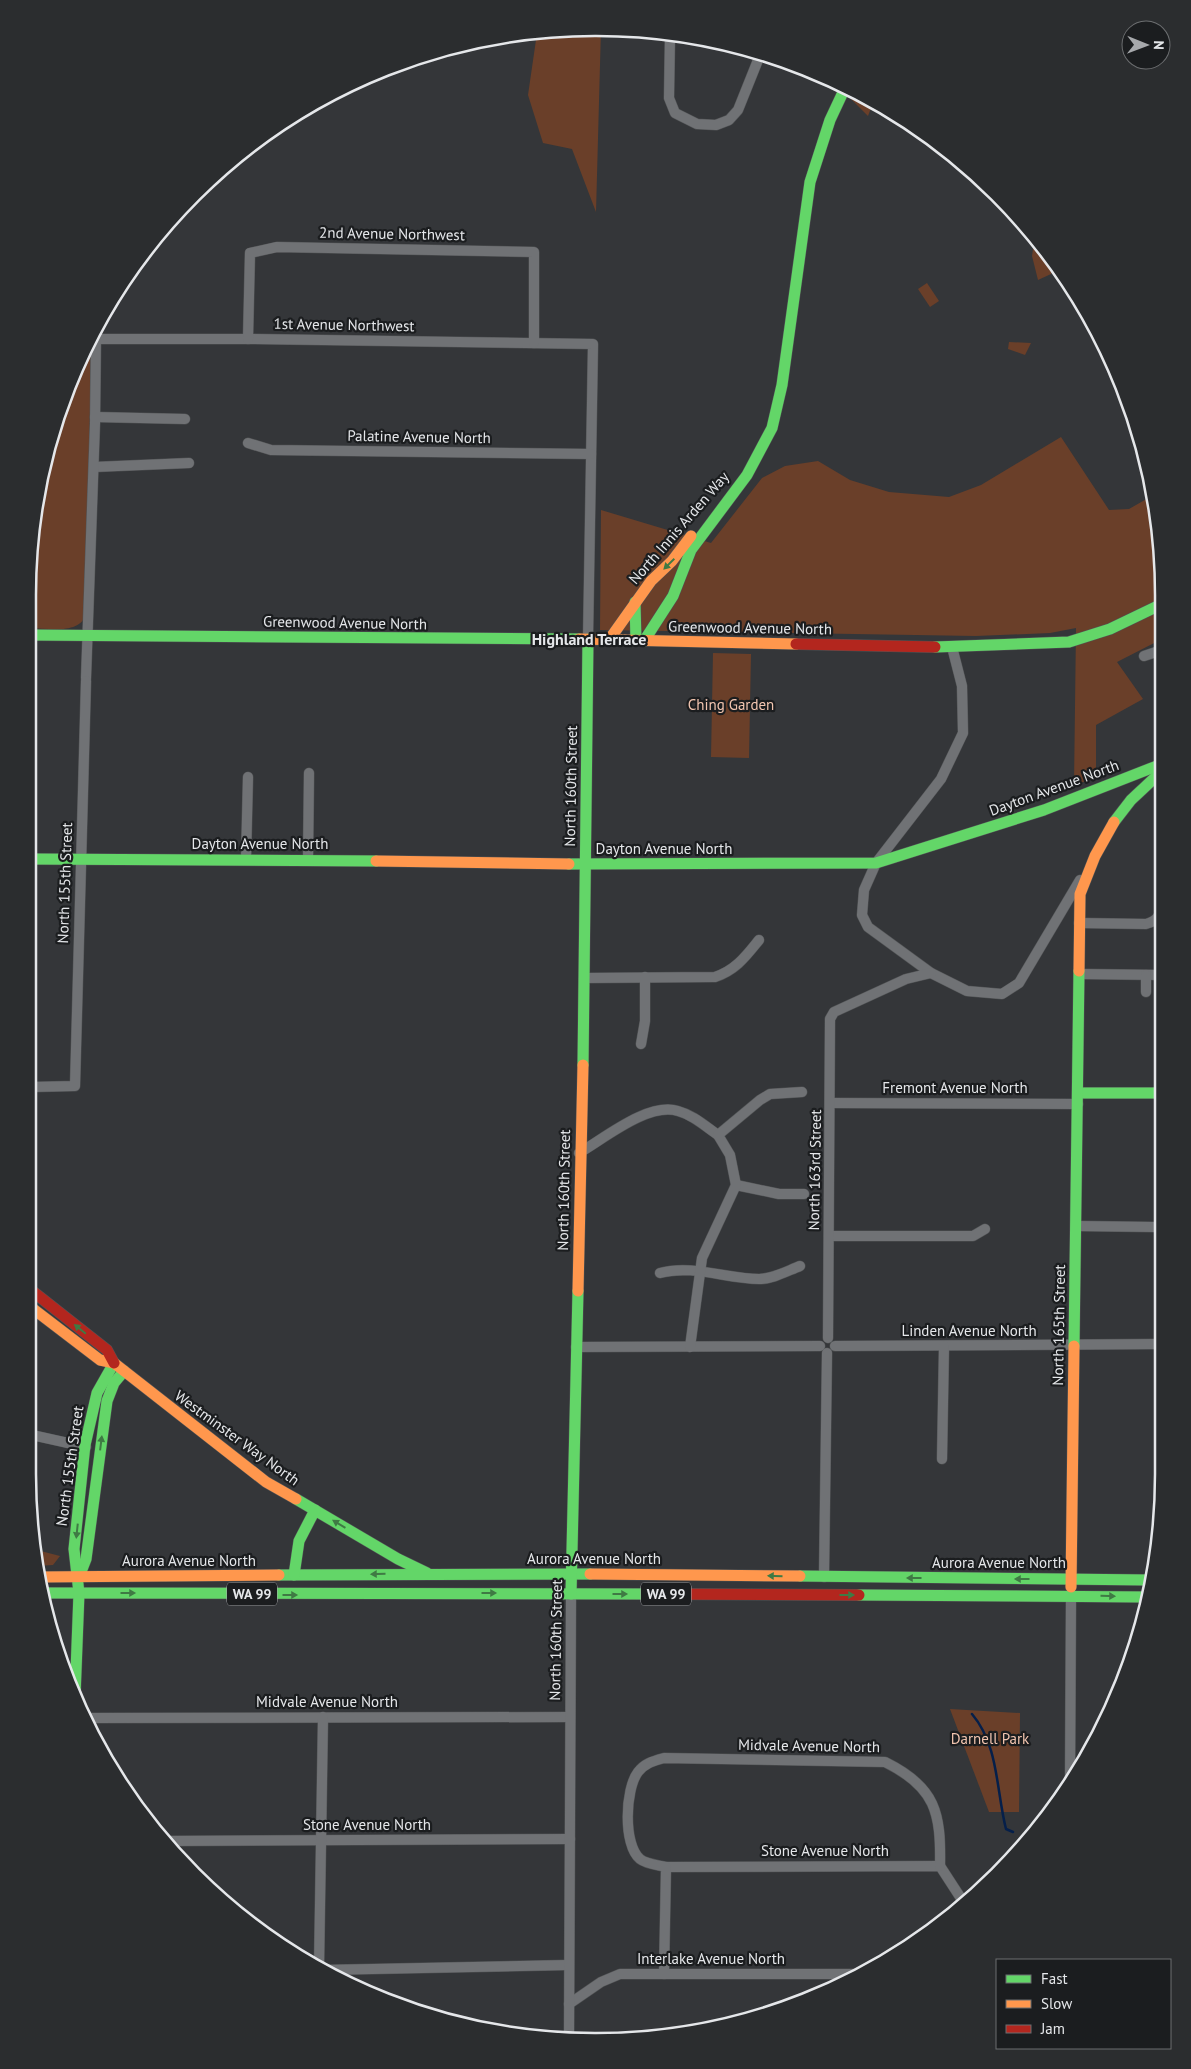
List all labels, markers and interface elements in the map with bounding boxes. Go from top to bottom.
north arrow [1121,20,1171,70]
text: N [1150,40,1168,50]
street label: 2nd Avenue Northwest [319,223,465,244]
street label: 1st Avenue Northwest [273,314,415,335]
street label: Palatine Avenue North [347,426,491,447]
street label: North Innis Arden Way [624,467,733,588]
one-way arrow [663,557,675,569]
street label: Greenwood Avenue North [263,612,427,633]
street label: Greenwood Avenue North [668,617,832,638]
district label: Highland Terrace [532,629,646,649]
park label: Ching Garden [688,695,774,714]
street label: North 160th Street [560,725,581,847]
street label: Dayton Avenue North [986,755,1121,820]
street label: North 155th Street [53,822,76,944]
street label: Dayton Avenue North [192,834,328,853]
street label: Dayton Avenue North [596,839,732,858]
street label: Fremont Avenue North [882,1078,1028,1097]
street label: North 163rd Street [804,1109,825,1231]
street label: North 160th Street [553,1129,574,1251]
street label: North 165th Street [1048,1264,1069,1386]
street label: Linden Avenue North [901,1321,1037,1340]
one-way arrow [74,1323,87,1334]
street label: Westminster Way North [171,1386,303,1489]
street label: North 155th Street [52,1405,87,1527]
one-way arrow [97,1434,105,1450]
one-way arrow [331,1520,346,1528]
one-way arrow [73,1523,81,1539]
street label: Aurora Avenue North [527,1549,661,1568]
street label: Aurora Avenue North [122,1551,256,1570]
street label: Aurora Avenue North [932,1553,1066,1572]
one-way arrow [370,1570,386,1578]
one-way arrow [767,1572,783,1580]
one-way arrow [906,1574,922,1582]
one-way arrow [1014,1575,1030,1583]
street label: North 160th Street [545,1579,566,1701]
road number: WA 99 [227,1582,277,1606]
road number: WA 99 [641,1582,691,1606]
one-way arrow [481,1589,497,1597]
one-way arrow [120,1590,136,1598]
one-way arrow [612,1590,628,1598]
one-way arrow [283,1591,299,1599]
one-way arrow [840,1591,856,1599]
one-way arrow [1100,1592,1116,1600]
street label: Midvale Avenue North [256,1692,398,1711]
park label: Darnell Park [951,1729,1030,1748]
street label: Midvale Avenue North [738,1735,880,1756]
street label: Stone Avenue North [303,1815,431,1834]
street label: Stone Avenue North [761,1841,889,1860]
street label: Interlake Avenue North [637,1949,785,1968]
legend [996,1959,1171,2049]
text: Fast [1041,1969,1068,1988]
text: Slow [1041,1994,1072,2013]
text: Jam [1040,2019,1065,2038]

